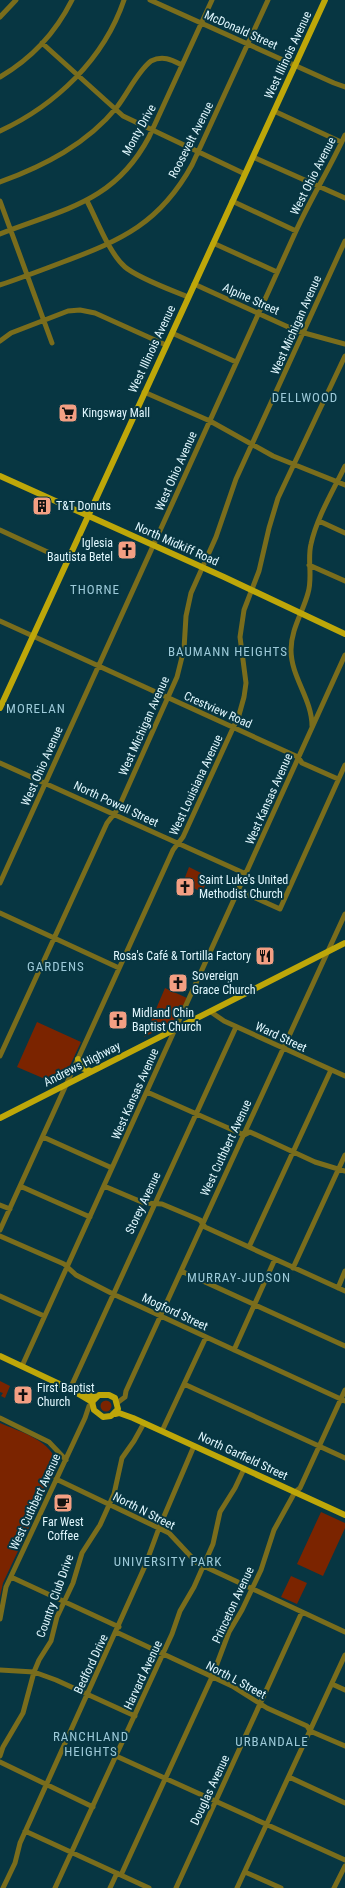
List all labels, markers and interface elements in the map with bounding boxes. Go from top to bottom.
street label: McDonald Street [202,8,280,53]
street label: West Illinois Avenue [262,9,315,101]
street label: Roosevelt Avenue [166,99,216,180]
street label: Monty Drive [119,102,159,158]
street label: West Ohio Avenue [287,134,339,217]
street label: West Michigan Avenue [268,273,324,377]
street label: Alpine Street [220,280,282,318]
street label: West Illinois Avenue [126,303,179,395]
district label: DELLWOOD [272,390,338,405]
supermarket icon: Kingsway Mall [57,402,79,424]
place label: Kingsway Mall [82,406,150,420]
street label: West Ohio Avenue [152,429,200,513]
building icon: T&T Donuts [31,495,53,517]
place label: T&T Donuts [56,499,111,513]
street label: North Midkiff Road [133,519,221,569]
place label: Iglesia Bautista Betel [47,536,113,564]
church icon: Iglesia Bautista Betel [116,539,138,561]
district label: THORNE [70,582,120,597]
district label: BAUMANN HEIGHTS [168,644,288,659]
street label: West Michigan Avenue [116,674,172,778]
street label: Crestview Road [182,689,254,731]
district label: MORELAN [6,701,66,716]
street label: West Ohio Avenue [18,724,66,808]
street label: West Louisiana Avenue [167,732,226,838]
street label: West Kansas Avenue [243,751,296,847]
street label: North Powell Street [71,778,161,830]
place label: Saint Luke's United Methodist Church [199,873,288,901]
church icon: Saint Luke's United Methodist Church [174,876,196,898]
restaurant icon: Rosa's Café & Tortilla Factory [254,945,276,967]
place label: Rosa's Café & Tortilla Factory [113,949,251,963]
district label: GARDENS [27,959,85,974]
place label: Sovereign Grace Church [192,969,256,997]
church icon: Sovereign Grace Church [167,972,189,994]
place label: Midland Chin Baptist Church [132,1006,202,1034]
church icon: Midland Chin Baptist Church [107,1009,129,1031]
street label: Ward Street [253,1019,309,1055]
street label: Andrews Highway [41,1039,123,1089]
street label: West Kansas Avenue [109,1046,162,1142]
street label: West Cuthbert Avenue [198,1097,255,1198]
street label: Storey Avenue [122,1169,164,1236]
district label: MURRAY-JUDSON [187,1270,291,1285]
street label: Mogford Street [140,1291,211,1334]
place label: First Baptist Church [37,1381,95,1409]
church icon: First Baptist Church [12,1384,34,1406]
street label: North Garfield Street [196,1429,290,1483]
street label: West Cuthbert Avenue [7,1451,64,1552]
street label: North N Street [111,1489,178,1533]
cafe icon: Far West Coffee [52,1492,74,1514]
place label: Far West Coffee [42,1515,84,1543]
street label: Country Club Drive [33,1552,77,1639]
district label: UNIVERSITY PARK [114,1554,222,1569]
street label: Princeton Avenue [209,1564,257,1645]
street label: Bedford Drive [71,1632,111,1696]
street label: Harvard Avenue [121,1638,165,1712]
street label: North L Street [204,1658,269,1702]
district label: RANCHLAND HEIGHTS [53,1729,129,1759]
district label: URBANDALE [235,1734,309,1749]
street label: Douglas Avenue [188,1752,233,1827]

